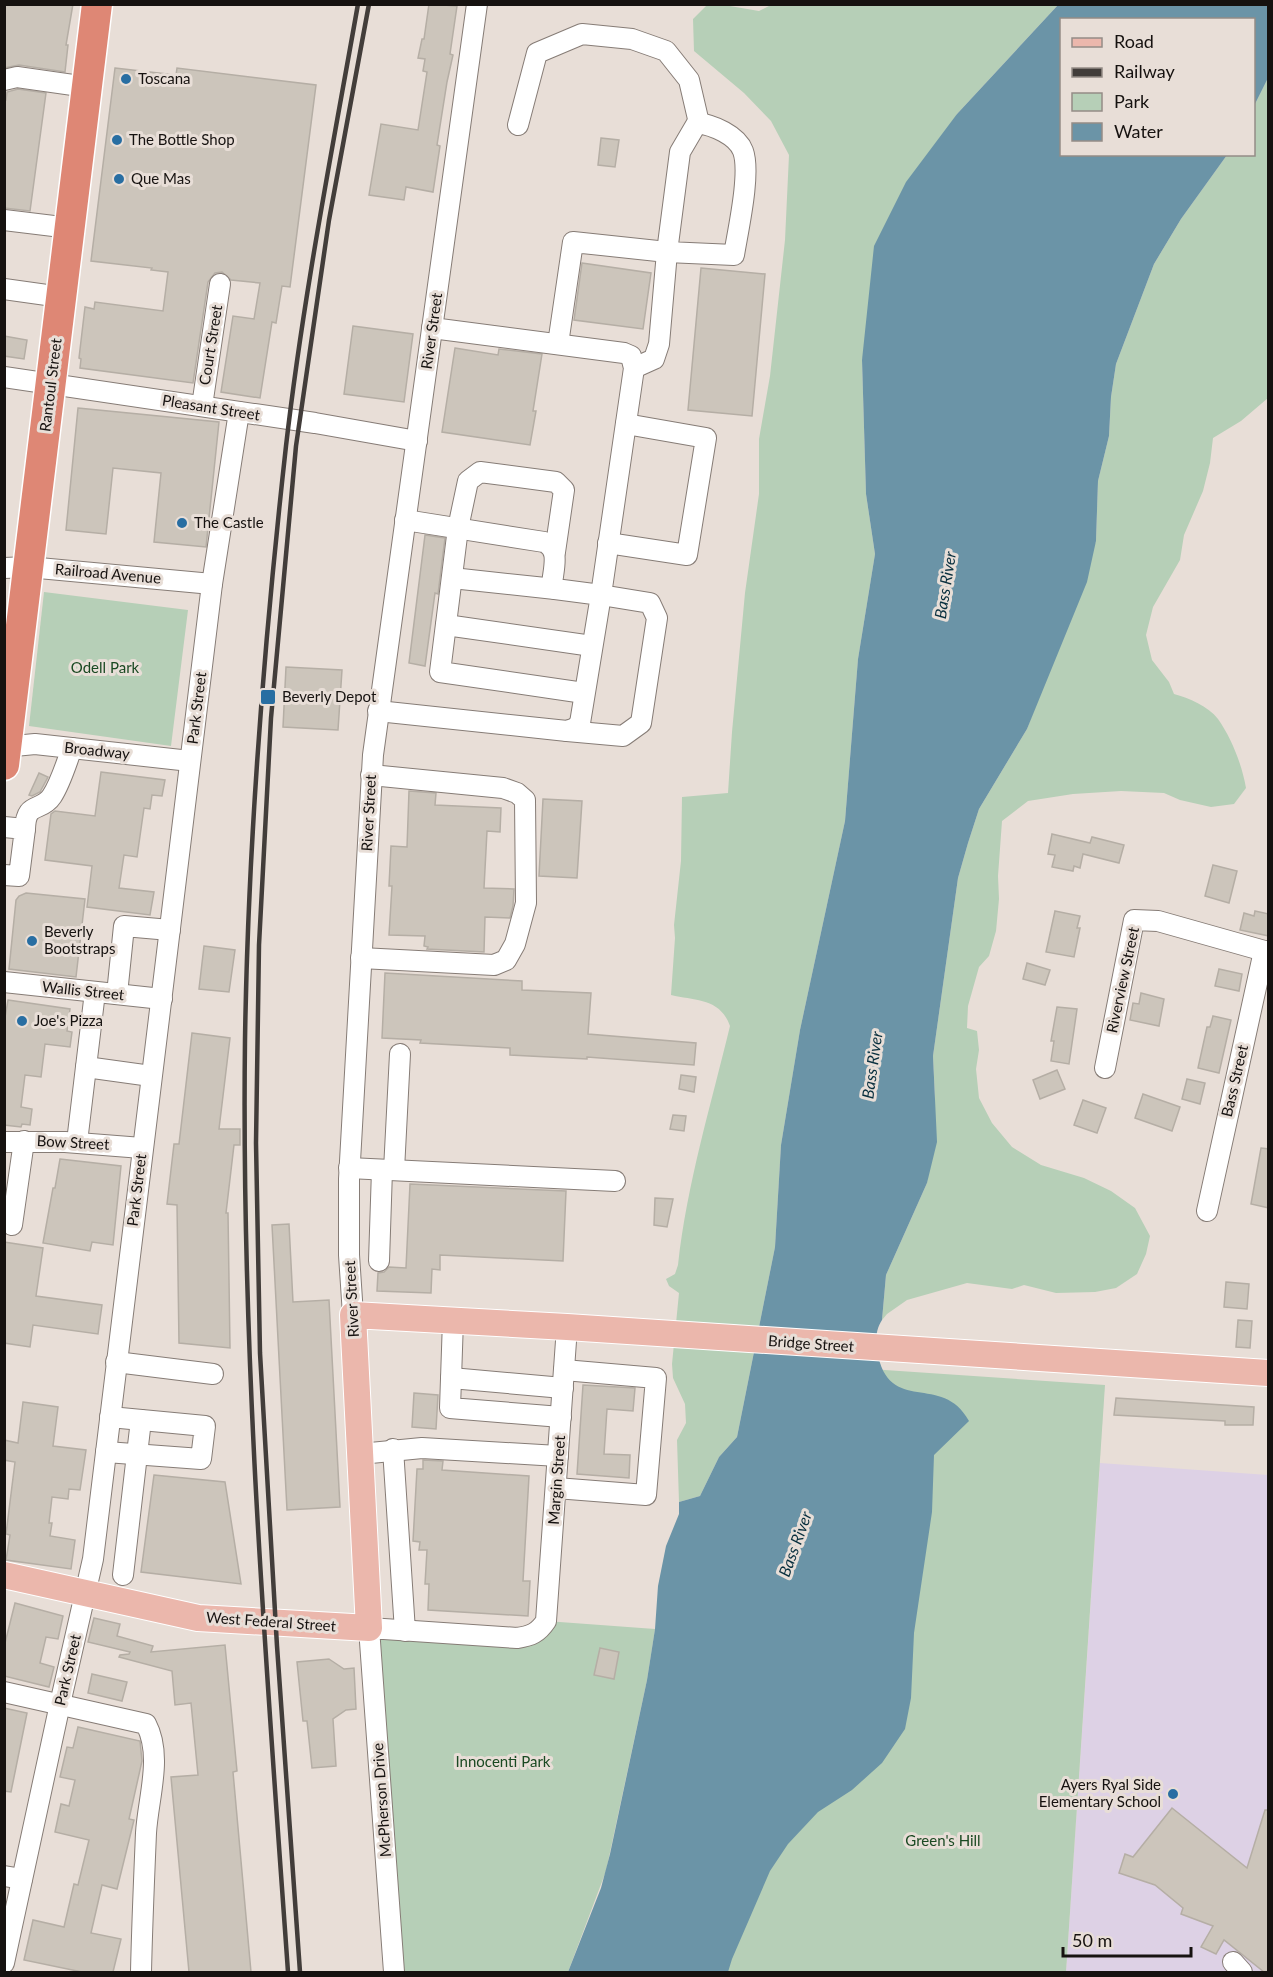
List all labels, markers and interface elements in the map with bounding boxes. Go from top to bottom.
legend [1060,18,1255,156]
text: Road [1114,30,1154,52]
text: Railway [1114,60,1175,82]
place label: Toscana [138,69,190,87]
marker: Toscana [119,72,133,86]
text: Park [1114,90,1150,112]
text: Water [1114,120,1163,142]
place label: The Bottle Shop [129,130,235,148]
marker: The Bottle Shop [110,133,124,147]
place label: Que Mas [131,169,191,187]
marker: Que Mas [112,172,126,186]
street label: River Street [417,291,445,370]
street label: Court Street [195,303,225,386]
street label: Rantoul Street [35,336,65,433]
street label: Pleasant Street [161,390,262,424]
place label: The Castle [194,513,264,531]
marker: The Castle [175,516,189,530]
water label: Bass River [930,549,959,620]
street label: Railroad Avenue [54,559,162,587]
park label: Odell Park [71,658,140,676]
street label: Park Street [183,670,209,745]
place label: Beverly Depot [282,687,377,705]
marker: Beverly Depot [259,688,277,706]
street label: Broadway [63,738,131,762]
street label: River Street [357,773,379,852]
place label: Beverly Bootstraps [44,922,115,957]
street label: Riverview Street [1102,925,1142,1034]
marker: Beverly Bootstraps [25,934,39,948]
street label: Wallis Street [41,977,126,1003]
place label: Joe's Pizza [34,1011,103,1029]
marker: Joe's Pizza [15,1014,29,1028]
water label: Bass River [857,1030,886,1100]
street label: Bass Street [1217,1042,1251,1119]
street label: Bow Street [36,1131,110,1153]
street label: Park Street [123,1152,149,1227]
street label: River Street [340,1260,362,1338]
street label: Bridge Street [768,1331,855,1355]
street label: Margin Street [544,1434,568,1525]
water label: Bass River [774,1508,815,1579]
street label: West Federal Street [206,1607,337,1635]
street label: Park Street [50,1632,84,1707]
street label: McPherson Drive [368,1742,394,1858]
park label: Innocenti Park [456,1752,551,1770]
place label: Ayers Ryal Side Elementary School [1039,1775,1161,1810]
marker: Ayers Ryal Side Elementary School [1166,1787,1180,1801]
park label: Green's Hill [905,1831,981,1849]
scale bar [1063,1920,1190,1958]
text: 50 m [1072,1929,1112,1951]

